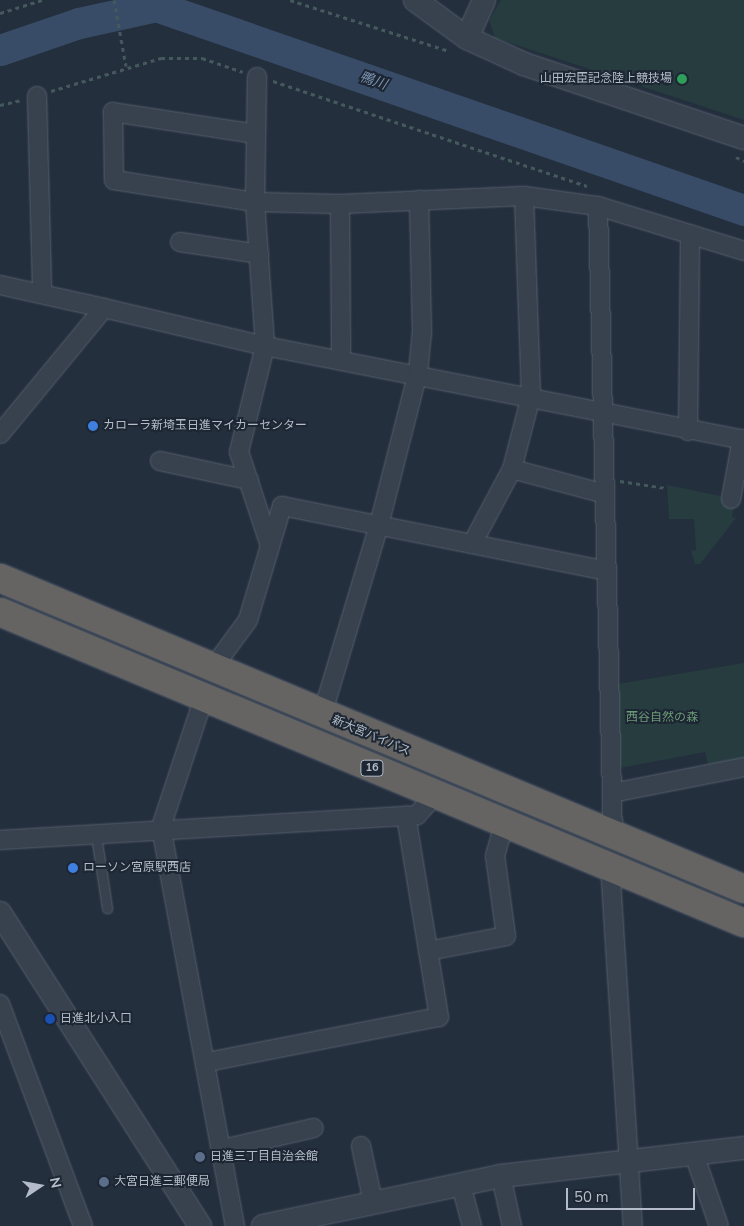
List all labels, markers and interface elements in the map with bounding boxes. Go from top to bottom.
water label: 鴨川 [357,68,389,94]
place label: 山田宏臣記念陸上競技場 [540,72,672,86]
marker: 山田宏臣記念陸上競技場 [676,73,688,85]
place label: カローラ新埼玉日進マイカーセンター [103,419,307,433]
marker: カローラ新埼玉日進マイカーセンター [87,420,99,432]
park label: 西谷自然の森 [626,711,698,725]
street label: 新大宮バイパス [330,713,412,759]
road number: 16 [360,760,384,776]
place label: ローソン宮原駅西店 [83,861,191,875]
marker: ローソン宮原駅西店 [67,862,79,874]
place label: 日進北小入口 [60,1012,132,1026]
marker: 日進北小入口 [44,1013,56,1025]
place label: 日進三丁目自治会館 [210,1150,318,1164]
marker: 日進三丁目自治会館 [194,1151,206,1163]
north arrow [15,1161,65,1211]
place label: 大宮日進三郵便局 [114,1175,210,1189]
text: N [45,1176,66,1190]
marker: 大宮日進三郵便局 [98,1176,110,1188]
scale bar [569,1178,698,1210]
text: 50 m [574,1187,609,1207]

